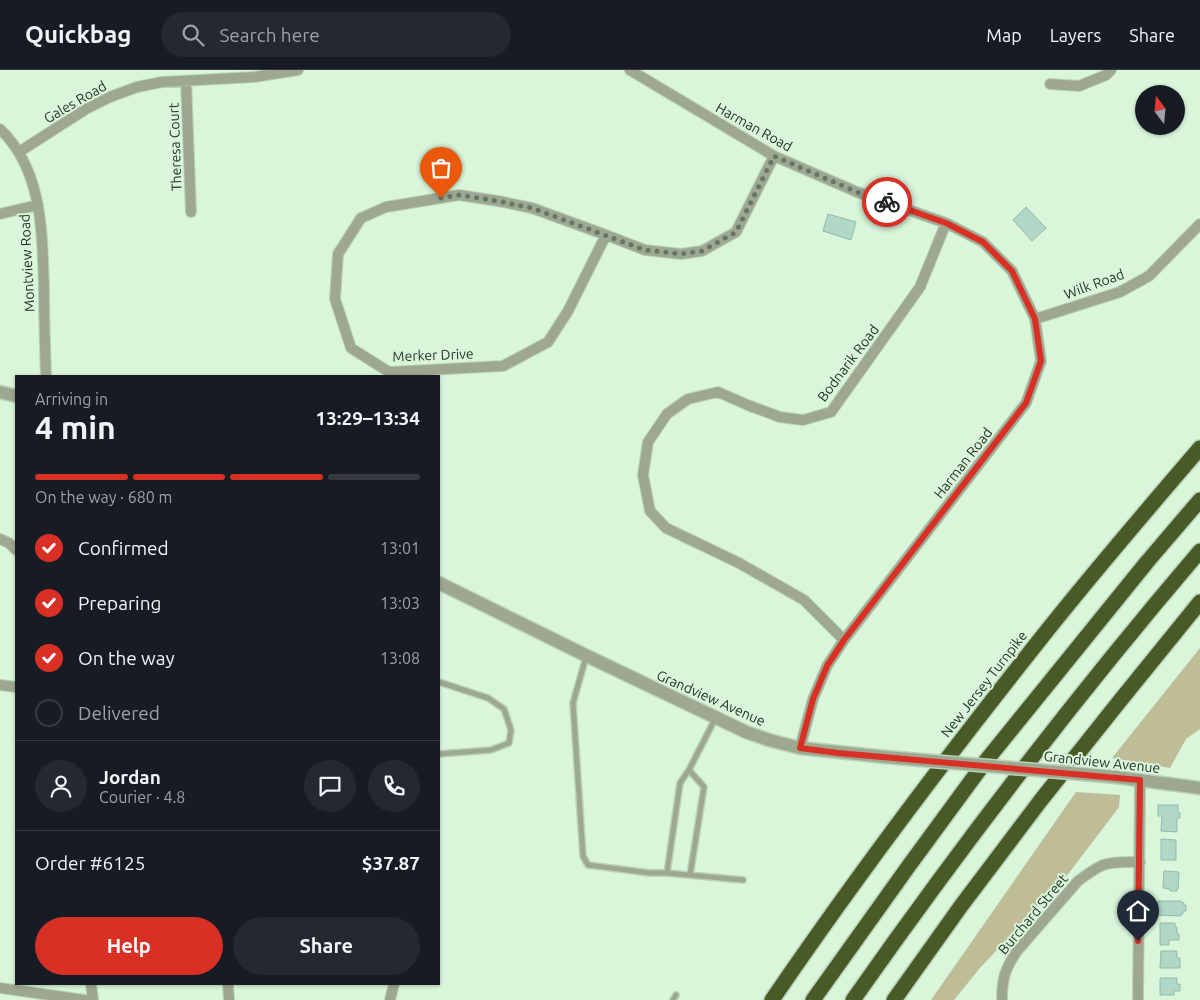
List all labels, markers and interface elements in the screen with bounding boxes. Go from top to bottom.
search box [161,12,511,57]
text: Quickbag [25,21,131,48]
icon: search [179,21,207,49]
text: Search here [219,24,320,46]
text: Map [986,25,1022,45]
text: Layers [1050,25,1101,45]
text: Share [1129,25,1175,45]
street label: Gales Road [41,78,109,126]
north arrow [1135,85,1185,135]
map controls [1135,85,1185,135]
street label: Harman Road [713,99,795,155]
street label: Theresa Court [165,102,185,192]
pin [420,147,462,198]
icon: bag [427,154,455,182]
courier [862,177,912,227]
icon: bike [873,188,901,216]
street label: Montview Road [16,214,38,312]
street label: Wilk Road [1062,266,1126,302]
street label: Bodnarik Road [814,322,882,404]
street label: Merker Drive [392,346,474,364]
text: Arriving in [35,390,108,408]
text: 13:29–13:34 [315,407,420,429]
text: 4 min [35,409,116,445]
street label: Harman Road [931,425,995,501]
text: On the way · 680 m [35,488,172,506]
icon: check [35,534,63,562]
text: Confirmed [78,537,169,559]
text: 13:01 [380,539,420,557]
icon: check [35,589,63,617]
text: Preparing [78,592,162,614]
text: 13:03 [380,594,420,612]
street label: New Jersey Turnpike [938,628,1030,740]
icon: check [35,644,63,672]
text: On the way [78,647,175,669]
text: 13:08 [380,649,420,667]
street label: Grandview Avenue [654,667,768,729]
text: Delivered [78,702,160,724]
street label: Grandview Avenue [1043,748,1161,776]
button: person [35,760,87,812]
button: chat [304,760,356,812]
button: phone [368,760,420,812]
text: Jordan [99,766,161,788]
text: Courier · 4.8 [99,788,185,806]
text: Order #6125 [35,852,145,874]
text: $37.87 [362,852,420,874]
street label: Burchard Street [995,870,1071,957]
pin [1117,890,1159,941]
icon: home [1124,897,1152,925]
button: Help [35,917,223,975]
button: Share [233,917,420,975]

